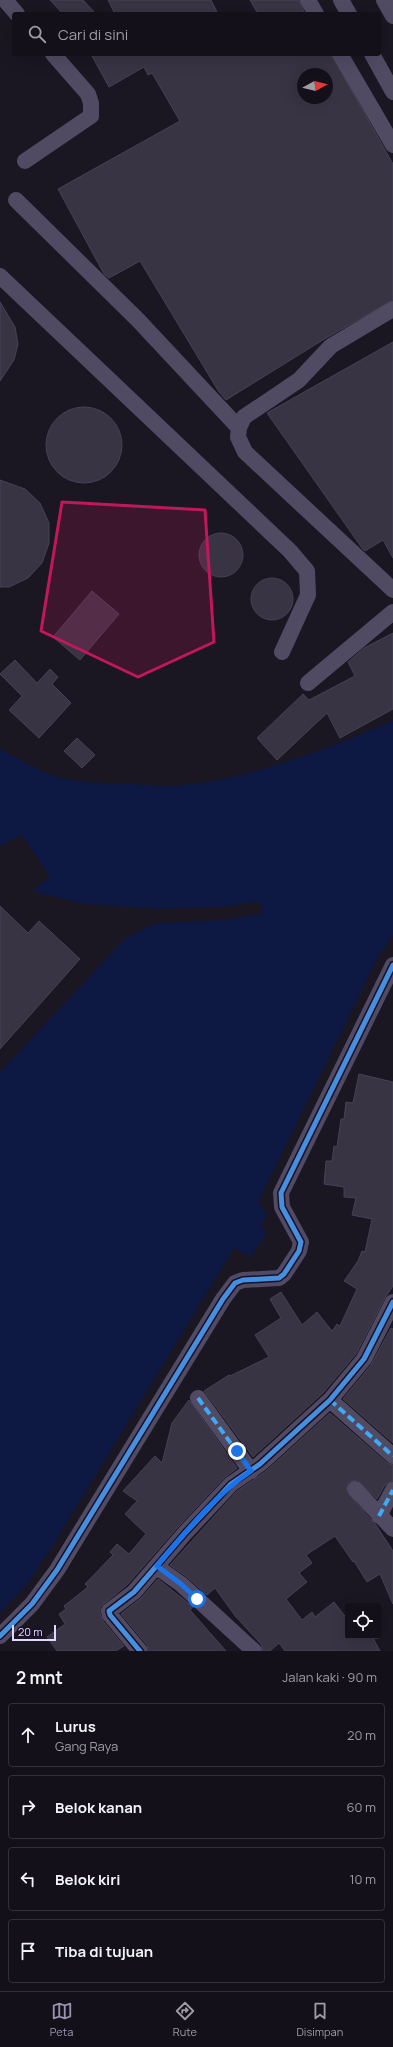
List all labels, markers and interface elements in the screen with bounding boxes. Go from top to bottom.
search box [12,12,381,56]
icon: search [26,23,48,45]
text: Cari di sini [58,24,128,45]
north arrow [297,68,333,104]
route end [228,1442,246,1460]
route start [188,1590,206,1608]
map controls [345,1603,381,1639]
button: locate [345,1603,381,1639]
scale bar [12,1623,56,1642]
text: 20 m [18,1624,43,1639]
text: 2 mnt [16,1666,63,1689]
text: Jalan kaki · 90 m [282,1668,377,1686]
text: Lurus [55,1716,96,1737]
icon: ahead [17,1724,39,1746]
text: 20 m [347,1726,376,1744]
text: Gang Raya [55,1737,118,1755]
icon: right [17,1796,39,1818]
text: Belok kanan [55,1797,142,1818]
text: 60 m [346,1798,376,1816]
icon: left [17,1868,39,1890]
text: Belok kiri [55,1869,121,1890]
text: 10 m [349,1870,376,1888]
icon: arrive [17,1940,39,1962]
text: Tiba di tujuan [55,1941,153,1962]
tab: Peta [50,2000,73,2039]
tab: Rute [173,2000,197,2039]
tab: Disimpan [296,2000,343,2039]

